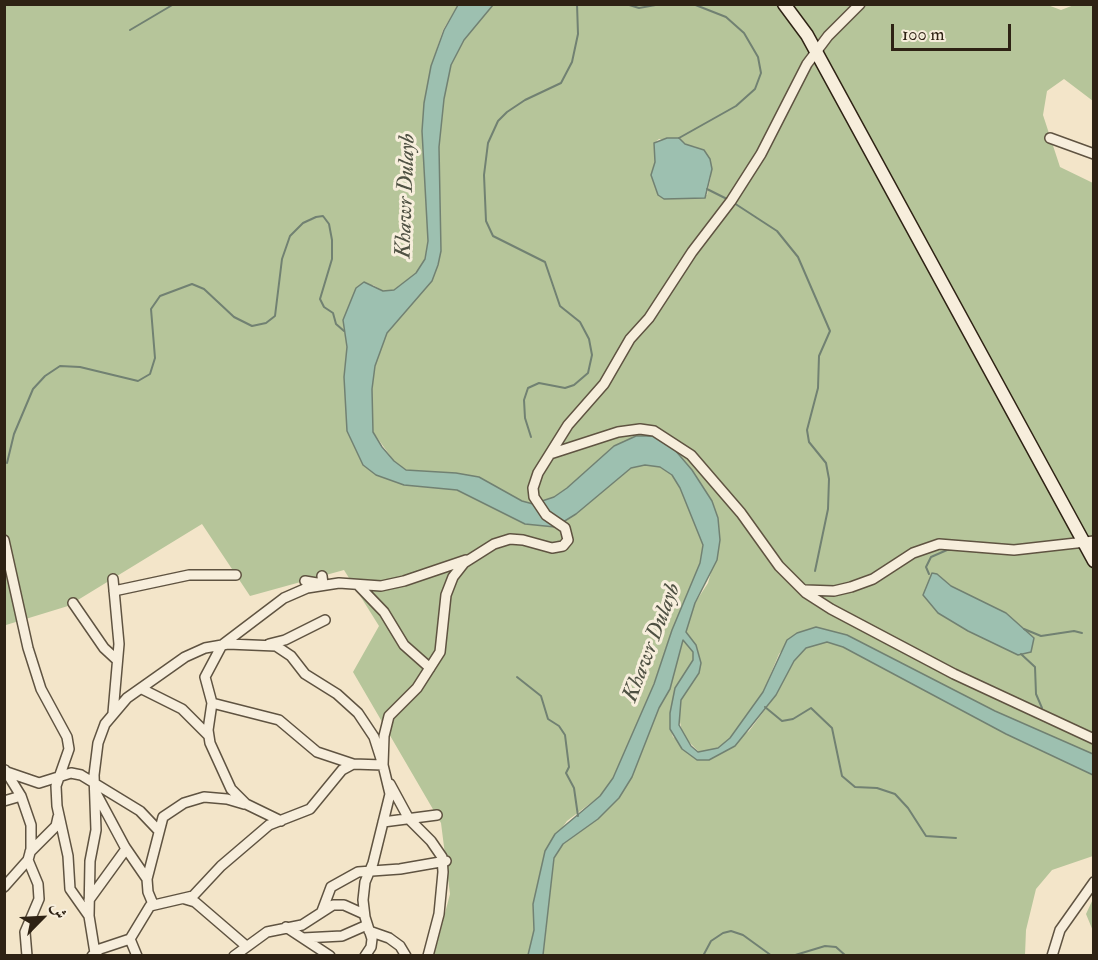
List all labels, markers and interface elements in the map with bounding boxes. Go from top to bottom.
scale bar [894,12,1014,50]
text: 100 m [902,23,945,46]
water label: Khawr Dulayb [392,133,422,259]
water label: Khawr Dulayb [618,580,688,706]
north arrow [12,888,72,948]
text: ش [46,899,71,922]

